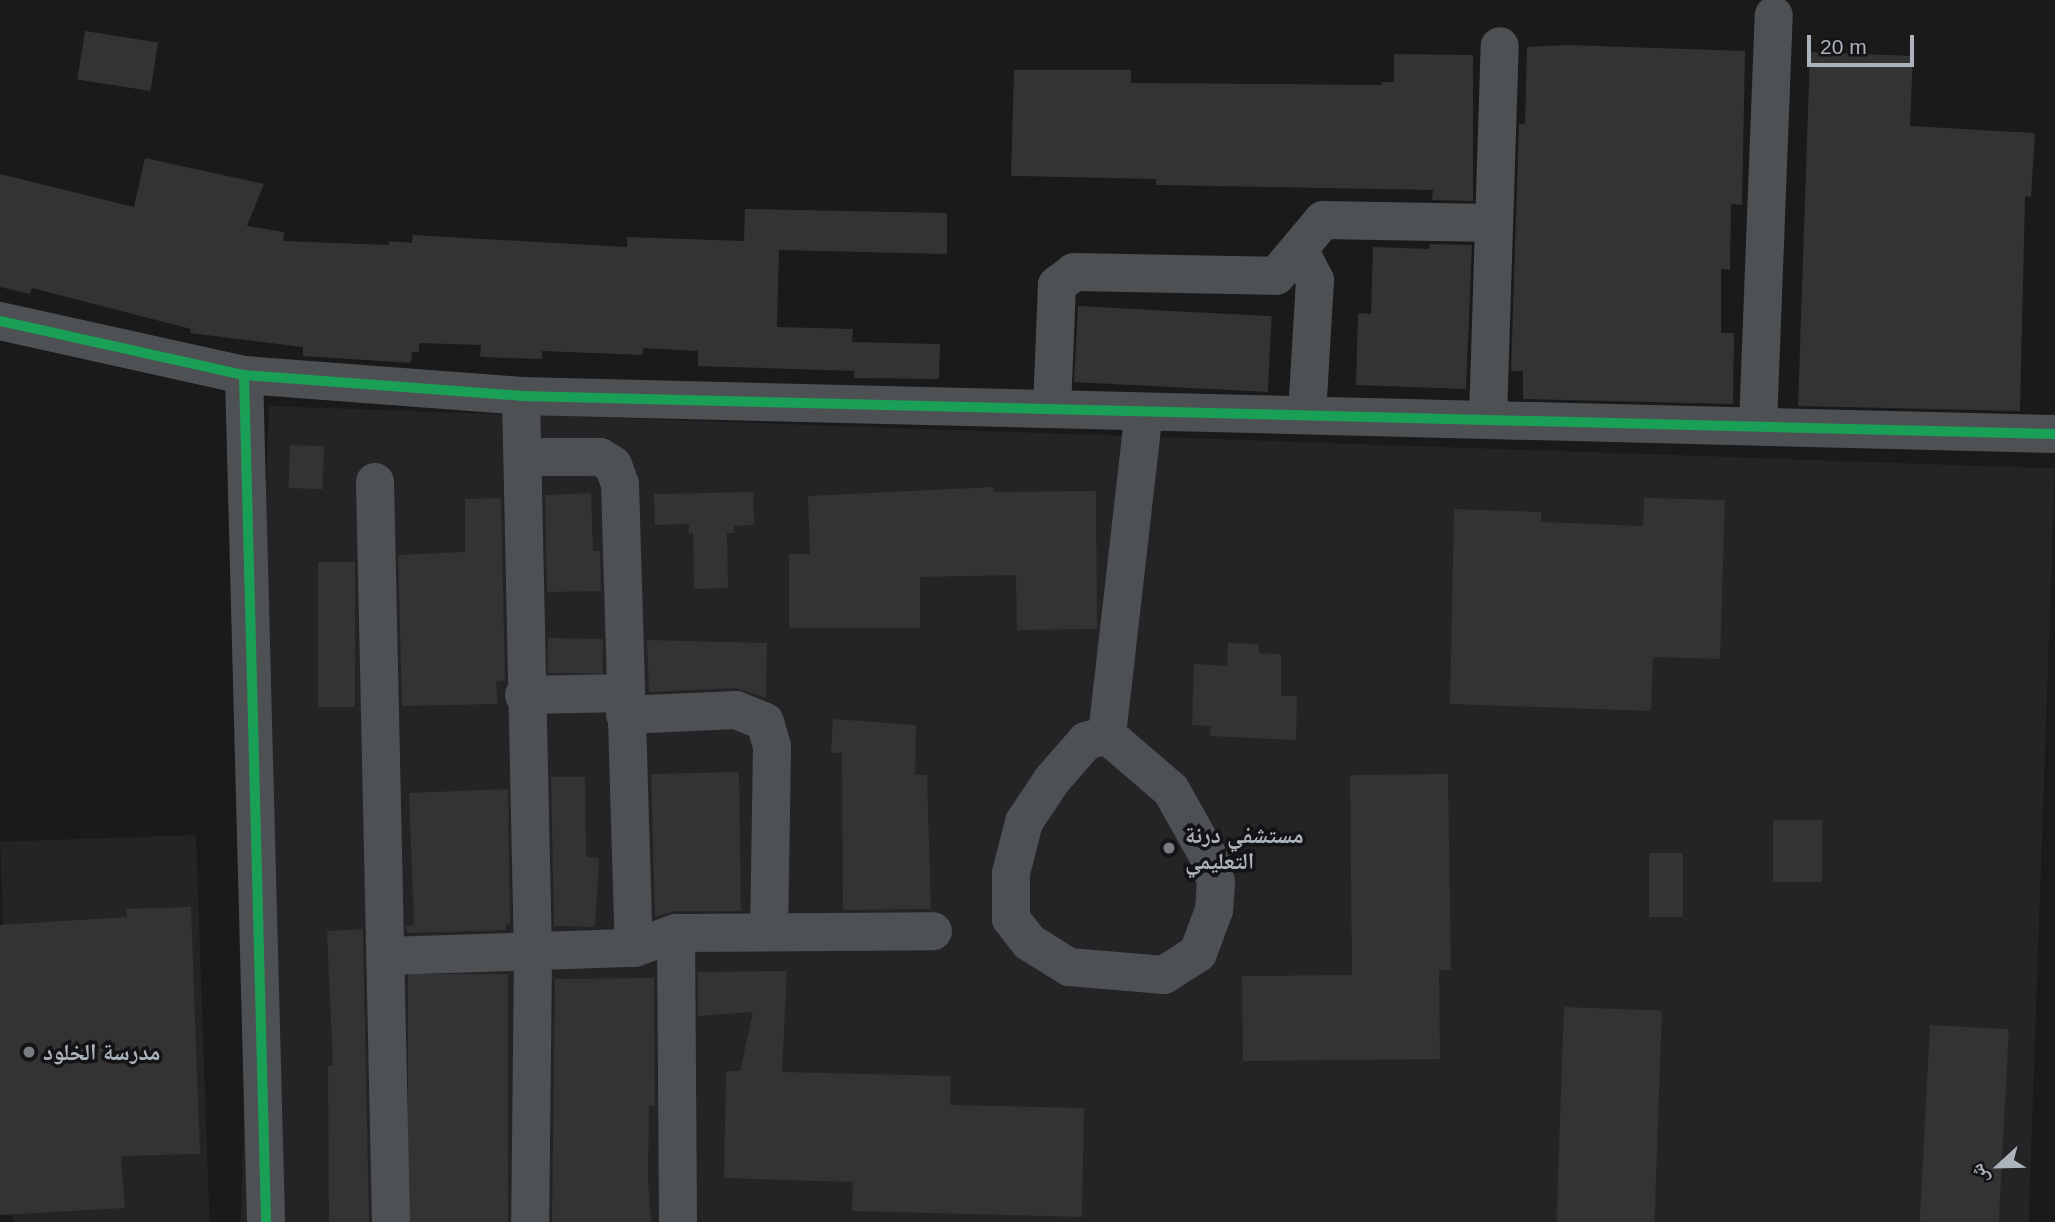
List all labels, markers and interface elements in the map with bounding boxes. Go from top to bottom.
scale bar [1810,21,1917,65]
text: 20 m [1820,35,1867,58]
place label: مستشفي درنة التعليمي [1185,821,1304,875]
marker: مستشفي درنة التعليمي [1159,838,1179,858]
place label: مدرسة الخلود [43,1038,160,1066]
marker: مدرسة الخلود [21,1044,37,1060]
north arrow [1964,1131,2034,1201]
text: ش [1966,1161,1993,1187]

